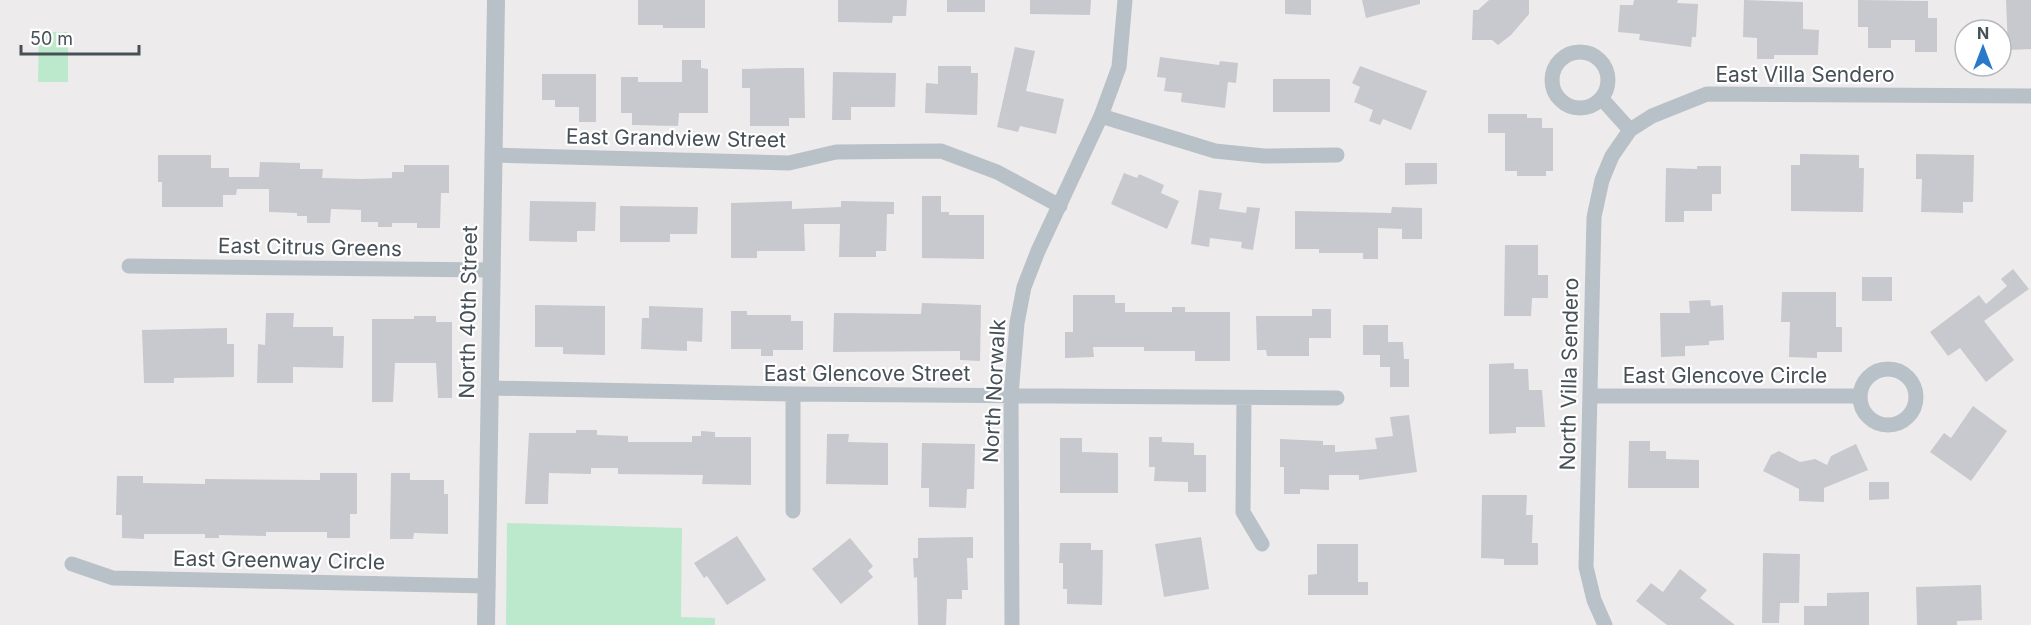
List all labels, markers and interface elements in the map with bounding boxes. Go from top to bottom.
scale bar [21,18,140,56]
north arrow [1953,18,2013,78]
text: N [1977,23,1989,43]
text: 50 m [30,28,73,49]
street label: East Villa Sendero [1715,62,1895,87]
street label: East Grandview Street [566,124,786,152]
street label: North 40th Street [454,225,482,399]
street label: East Citrus Greens [218,233,402,261]
street label: North Villa Sendero [1555,277,1583,471]
street label: North Norwalk [978,318,1010,464]
street label: East Glencove Street [764,361,970,386]
street label: East Glencove Circle [1623,363,1827,388]
street label: East Greenway Circle [173,546,385,574]

